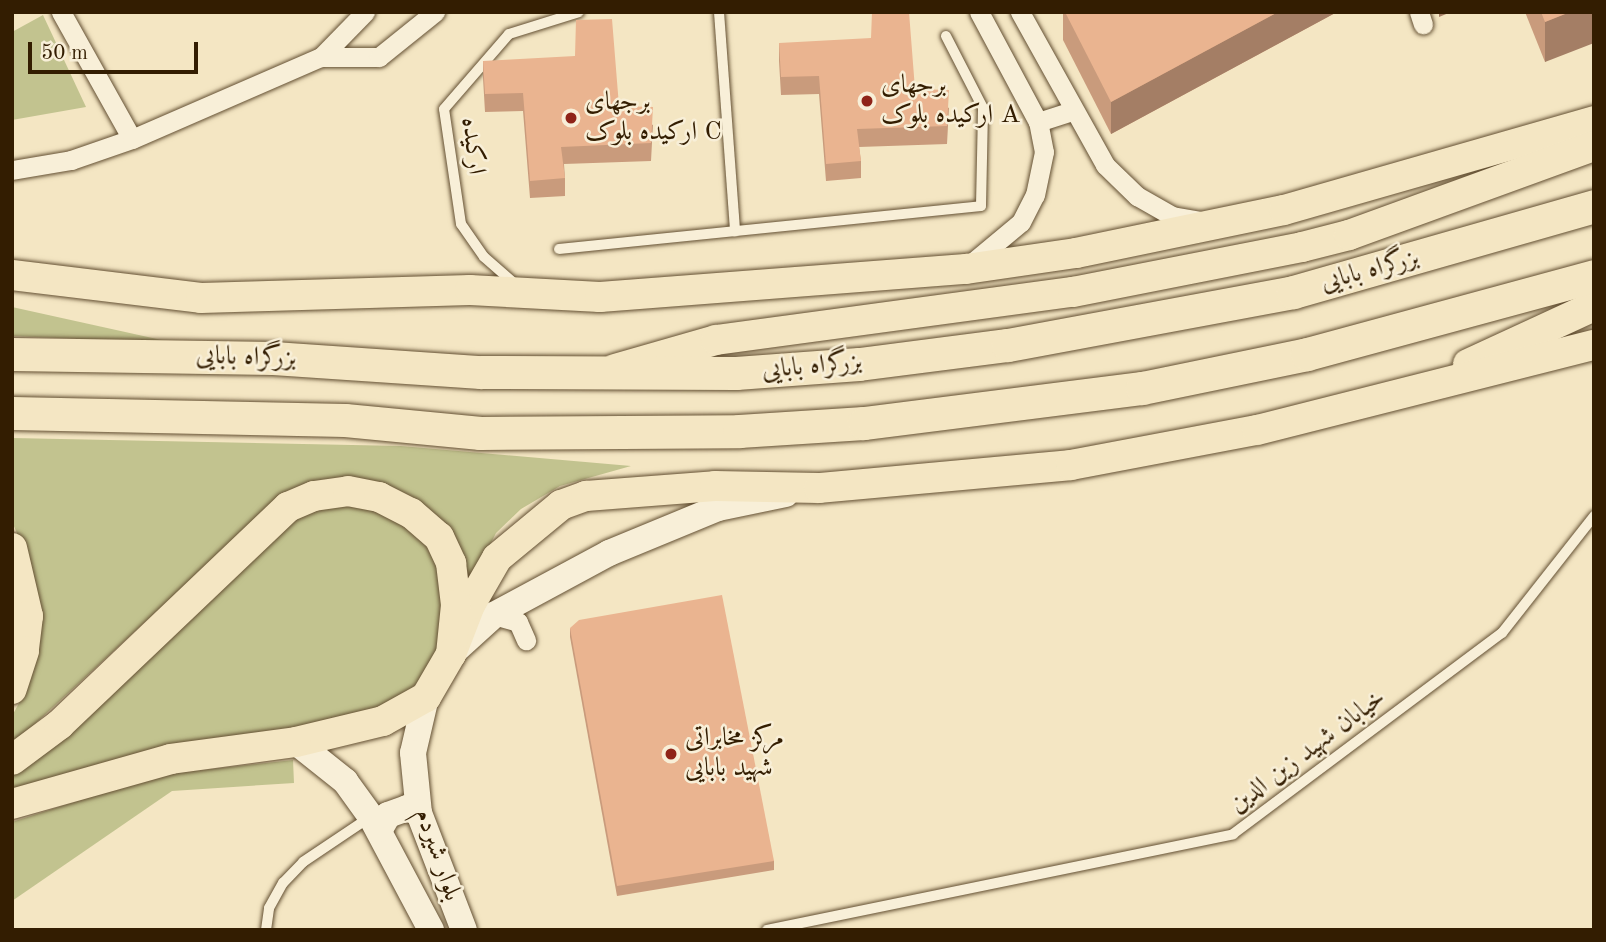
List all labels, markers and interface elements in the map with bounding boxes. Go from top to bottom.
scale bar [32,28,201,72]
text: 50 m [41,43,88,64]
place label: برجهای ارکیده بلوک A [881,70,1020,132]
place label: برجهای ارکیده بلوک C [585,87,722,148]
marker: برجهای ارکیده بلوک A [859,93,875,109]
marker: برجهای ارکیده بلوک C [563,110,579,126]
street label: ارکیده [453,116,491,176]
street label: بزرگراه بابایی [1317,243,1423,299]
street label: بزرگراه بابایی [195,341,297,375]
street label: بزرگراه بابایی [761,347,863,387]
street label: خیابان شهید زین الدین [1224,683,1392,821]
place label: مرکز مخابراتی شهید بابایی [685,723,784,784]
marker: مرکز مخابراتی شهید بابایی [663,746,679,762]
street label: بلوار شیردم [407,805,467,905]

